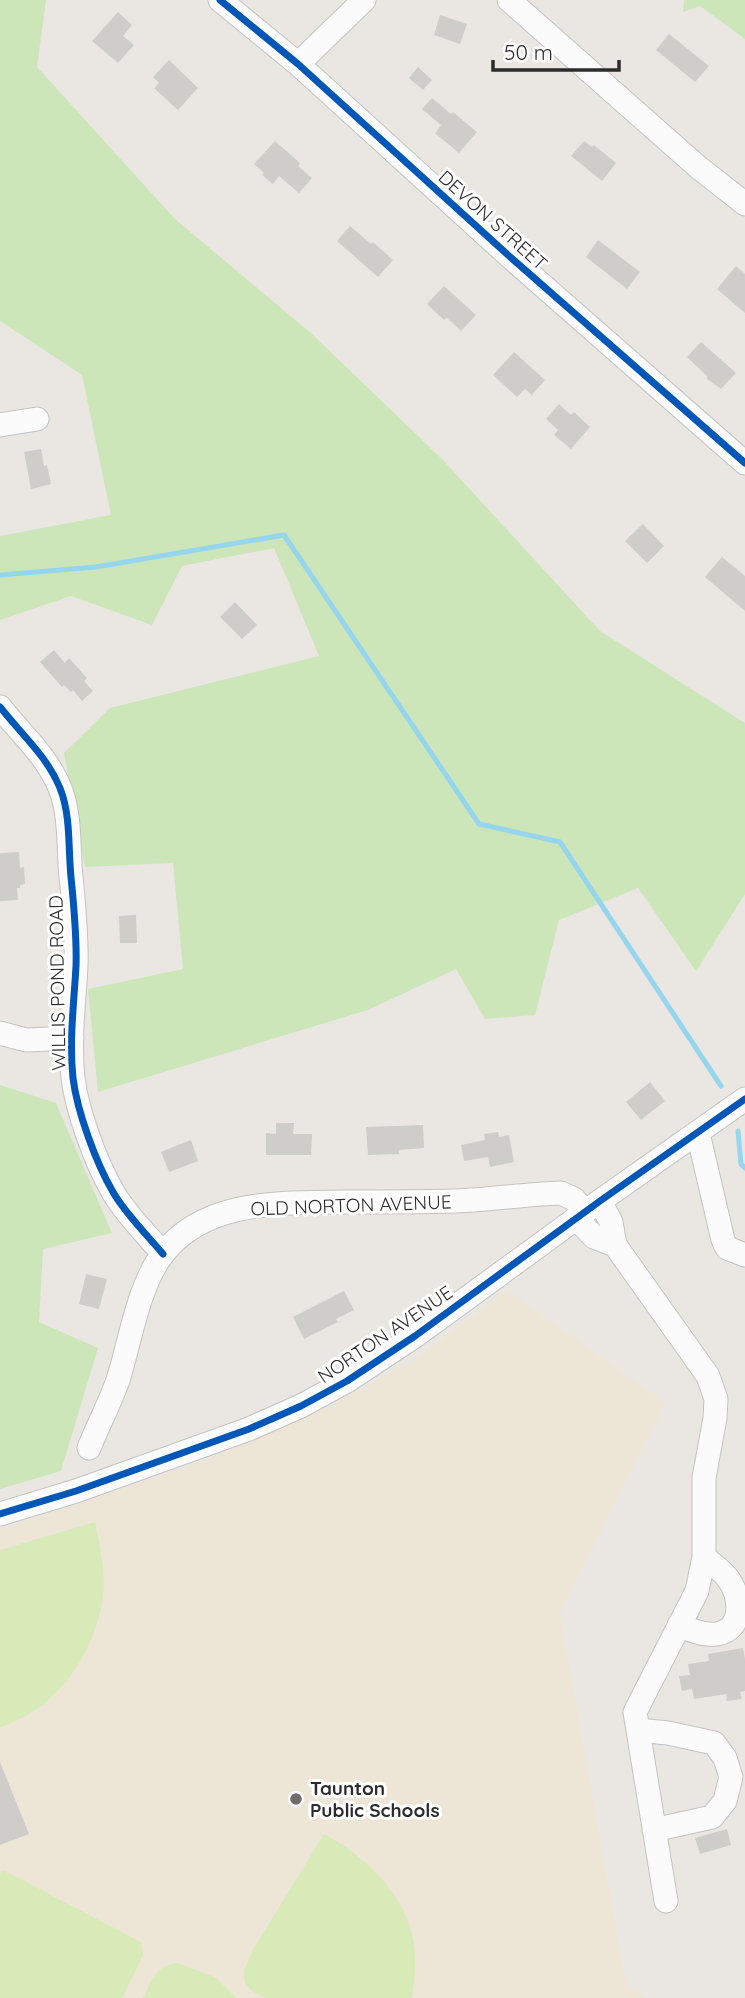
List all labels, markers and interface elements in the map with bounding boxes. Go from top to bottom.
scale bar [493,28,619,72]
text: 50 m [504,39,553,65]
street label: DEVON STREET [434,165,552,275]
street label: WILLIS POND ROAD [43,895,71,1071]
street label: OLD NORTON AVENUE [250,1189,452,1221]
street label: NORTON AVENUE [313,1280,457,1388]
place label: Taunton Public Schools [310,1776,440,1822]
marker: Taunton Public Schools [288,1791,304,1807]

